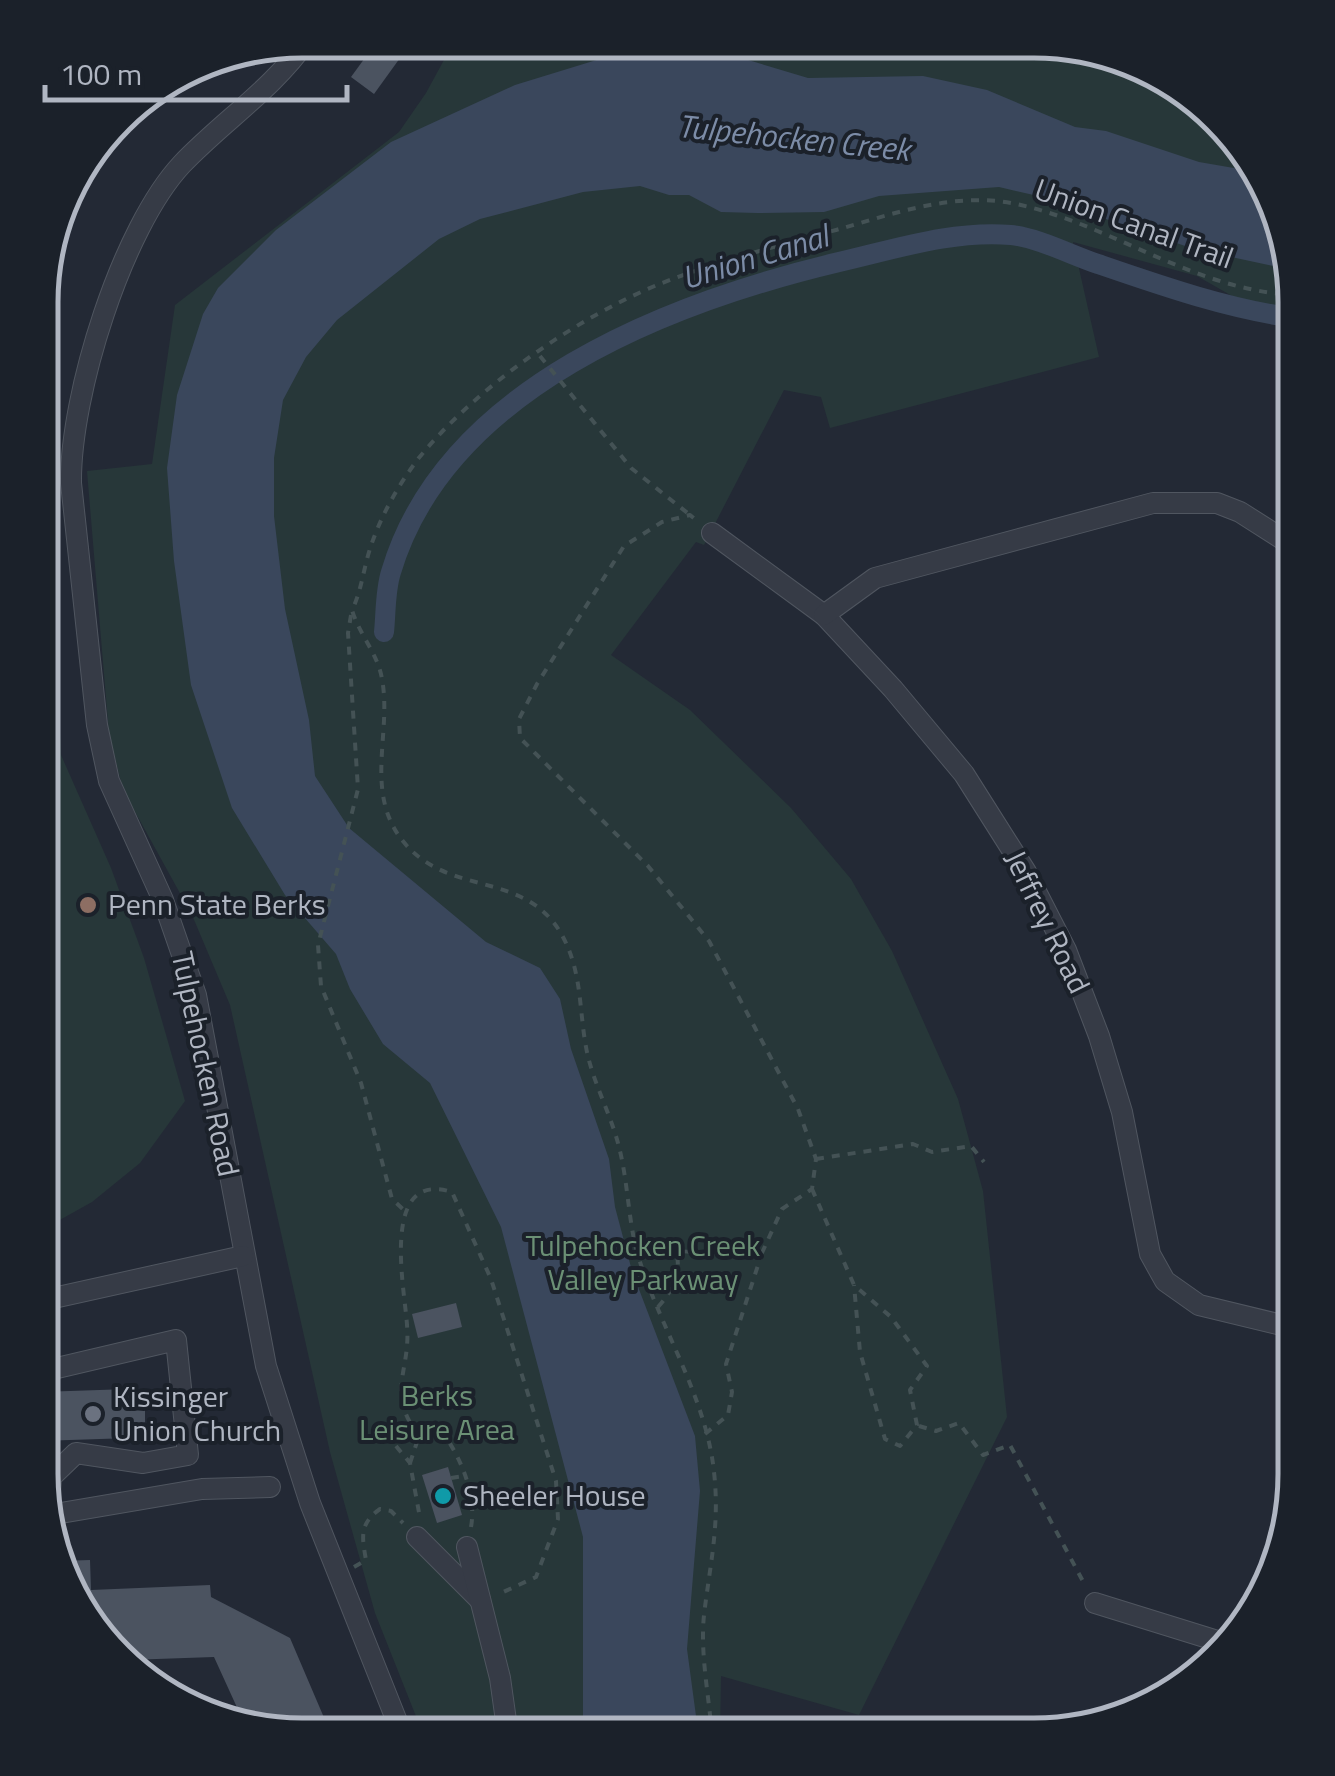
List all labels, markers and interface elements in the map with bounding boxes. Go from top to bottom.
scale bar [45,40,348,102]
text: 100 m [60,51,142,97]
water label: Tulpehocken Creek [676,101,916,173]
street label: Union Canal Trail [1028,166,1240,280]
water label: Union Canal [676,210,837,301]
street label: Jeffrey Road [993,842,1102,1001]
place label: Penn State Berks [108,881,326,927]
marker: Penn State Berks [77,894,99,916]
street label: Tulpehocken Road [160,947,252,1180]
park label: Tulpehocken Creek Valley Parkway [526,1222,760,1302]
park label: Berks Leisure Area [359,1372,515,1452]
place label: Kissinger Union Church [113,1373,281,1453]
marker: Kissinger Union Church [82,1403,104,1425]
place label: Sheeler House [463,1472,646,1518]
marker: Sheeler House [432,1485,454,1507]

